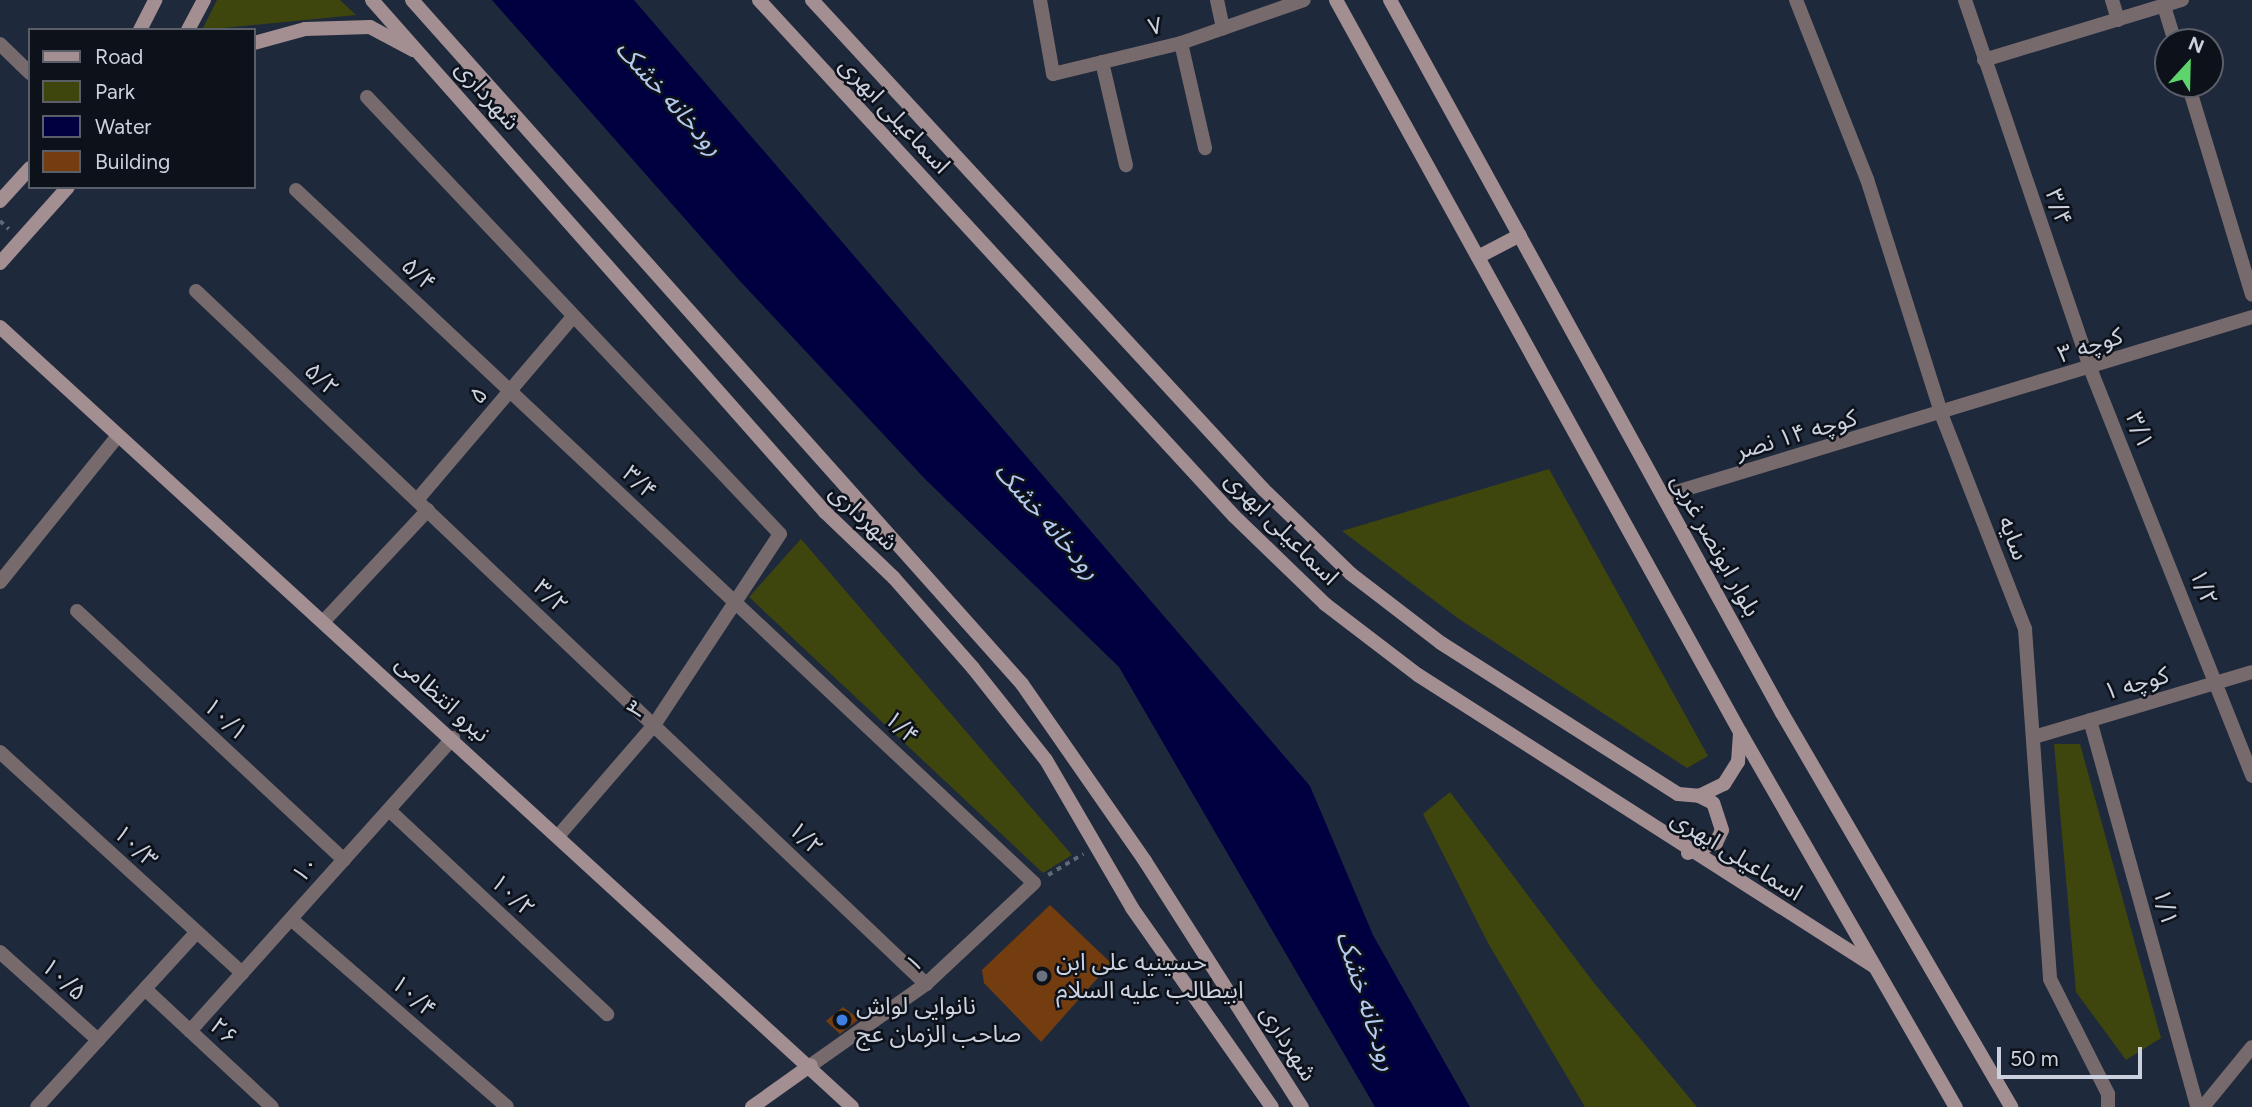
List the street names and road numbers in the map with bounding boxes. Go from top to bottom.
street label: ۷ [1145,10,1165,42]
street label: اسماعیلی ابهری [834,51,956,179]
street label: شهرداری [450,54,526,136]
street label: ۳/۴ [2039,185,2079,229]
street label: ۵/۴ [396,251,442,297]
street label: کوچه ۳ [2054,321,2126,369]
street label: ۵/۲ [299,356,345,402]
street label: ۵ [463,380,493,410]
street label: کوچه ۱۴ نصر [1732,403,1860,465]
street label: ۳/۱ [2120,408,2160,452]
street label: ۳/۴ [617,459,663,505]
street label: اسماعیلی ابهری [1219,465,1345,591]
street label: بلوار ابونصر غربی [1665,469,1767,621]
street label: شهرداری [824,477,904,557]
street label: سایه [1993,512,2035,564]
street label: ۱/۲ [2184,565,2224,609]
street label: ۳/۲ [528,573,574,619]
street label: نیرو انتظامی [390,648,496,748]
street label: کوچه ۱ [2100,660,2172,706]
street label: ۱۰/۱ [198,691,254,747]
street label: ۳ [620,695,652,723]
street label: ۱/۴ [879,704,925,750]
street label: اسماعیلی ابهری [1666,803,1808,907]
street label: ۱/۲ [783,815,829,861]
street label: ۱۰/۳ [108,818,164,874]
street label: ۱۰ [285,849,325,889]
street label: ۱۰/۲ [485,867,541,923]
street label: ۱/۱ [2147,886,2185,928]
street label: ۱ [899,948,929,978]
street label: ۱۰/۵ [36,951,92,1007]
street label: ۱۰/۴ [385,969,443,1023]
street label: شهرداری [1255,1000,1323,1086]
street label: ۲۶ [204,1011,244,1051]

